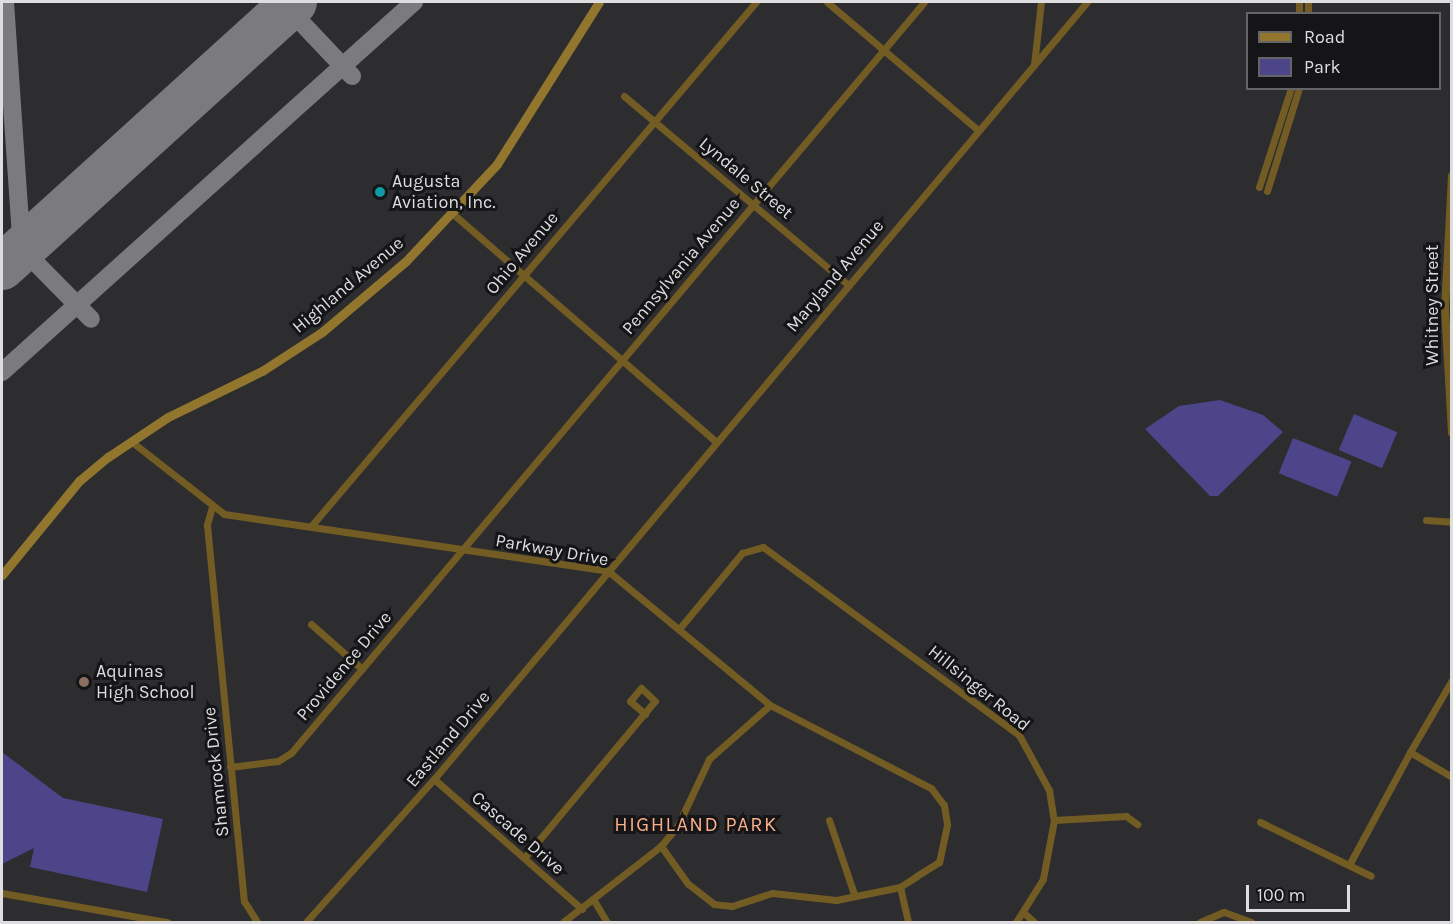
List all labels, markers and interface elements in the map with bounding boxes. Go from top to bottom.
legend [1246,12,1441,90]
text: Road [1304,26,1345,48]
text: Park [1304,56,1341,78]
street label: Lyndale Street [695,133,797,223]
place label: Augusta Aviation, Inc. [392,171,496,213]
marker: Augusta Aviation, Inc. [373,185,387,199]
street label: Pennsylvania Avenue [617,193,745,339]
street label: Ohio Avenue [481,207,563,299]
street label: Maryland Avenue [782,215,888,337]
street label: Highland Avenue [288,232,408,338]
street label: Whitney Street [1421,244,1443,366]
street label: Parkway Drive [494,529,610,571]
street label: Providence Drive [292,607,396,725]
street label: Hillsinger Road [924,640,1034,736]
place label: Aquinas High School [96,661,194,704]
marker: Aquinas High School [77,675,91,689]
street label: Eastland Drive [401,686,495,792]
street label: Shamrock Drive [198,706,234,838]
street label: Cascade Drive [467,787,569,879]
district label: HIGHLAND PARK [614,812,778,836]
scale bar [1249,873,1352,911]
text: 100 m [1257,884,1305,906]

